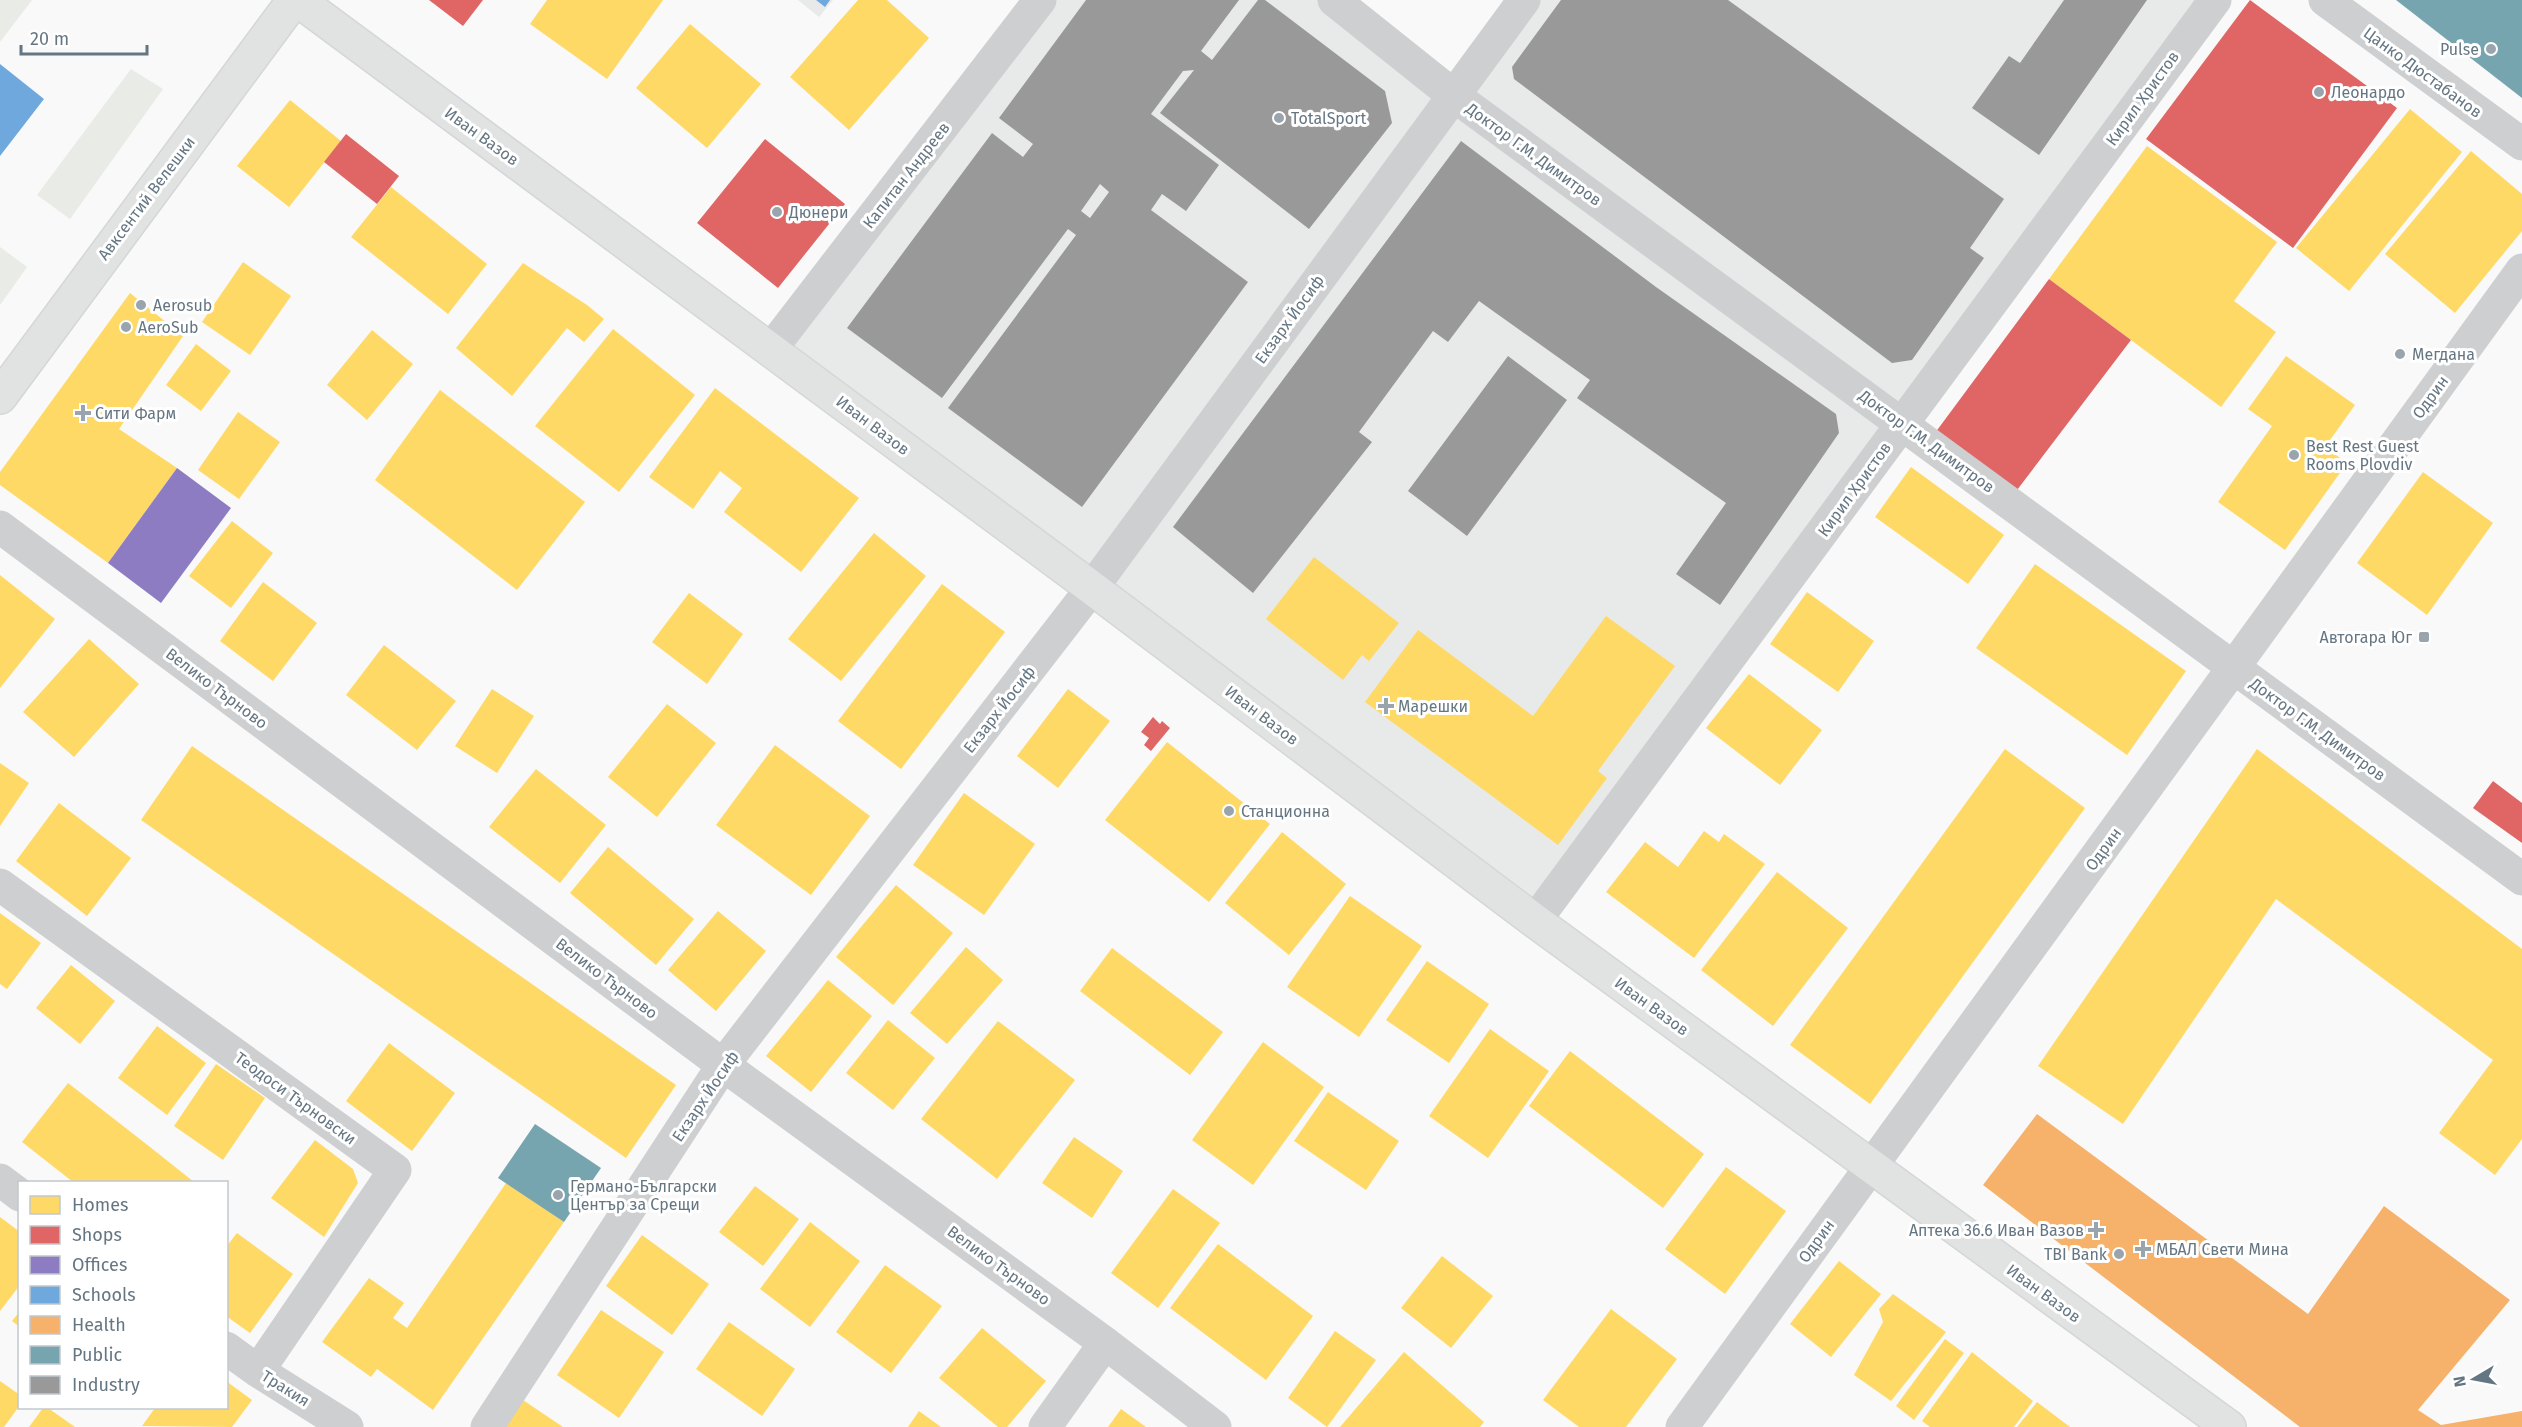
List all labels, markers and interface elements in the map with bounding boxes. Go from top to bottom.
scale bar [21,18,147,56]
street label: Цанко Дюстабанов [2360,23,2486,122]
text: 20 m [30,28,69,50]
place label: Pulse [2440,40,2479,59]
marker: Pulse [2484,42,2498,56]
street label: Кирил Христов [2102,47,2183,149]
place label: Леонардо [2331,83,2405,102]
marker: Леонардо [2312,85,2326,99]
street label: Доктор Г.М. Димитров [1461,98,1605,210]
street label: Иван Вазов [441,103,522,170]
place label: TotalSport [1291,109,1366,128]
marker: TotalSport [1272,111,1286,125]
street label: Капитан Андреев [859,118,954,232]
street label: Авксентий Велешки [94,133,199,264]
place label: Дюнери [788,203,849,222]
marker: Дюнери [770,205,784,219]
street label: Екзарх Йосиф [1251,271,1328,367]
place label: Aerosub [153,296,212,315]
marker: Aerosub [134,298,148,312]
place label: AeroSub [138,318,198,337]
marker: AeroSub [119,320,133,334]
place label: Мегдана [2412,345,2475,364]
marker: Мегдана [2393,347,2407,361]
street label: Одрин [2408,372,2452,422]
street label: Доктор Г.М. Димитров [1854,385,1998,497]
street label: Иван Вазов [832,392,913,459]
place label: Сити Фарм [95,404,176,423]
marker: Сити Фарм [76,406,90,420]
place label: Best Rest Guest Rooms Plovdiv [2306,437,2419,474]
street label: Кирил Христов [1814,438,1895,540]
marker: Best Rest Guest Rooms Plovdiv [2287,448,2301,462]
place label: Автогара Юг [2320,628,2412,647]
marker: Автогара Юг [2417,630,2431,644]
street label: Велико Търново [162,644,271,733]
street label: Екзарх Йосиф [960,662,1039,757]
street label: Доктор Г.М. Димитров [2245,673,2389,785]
street label: Иван Вазов [1221,682,1302,749]
place label: Марешки [1398,697,1468,716]
marker: Марешки [1379,699,1393,713]
place label: Станционна [1241,802,1330,821]
marker: Станционна [1222,804,1236,818]
street label: Одрин [2081,824,2125,874]
street label: Велико Търново [552,934,661,1023]
street label: Иван Вазов [1611,973,1692,1040]
street label: Екзарх Йосиф [668,1047,743,1145]
street label: Теодоси Търновски [231,1048,360,1149]
place label: Германо-Български Център за Срещи [570,1177,717,1214]
legend [18,1181,228,1409]
marker: Германо-Български Център за Срещи [551,1188,565,1202]
text: Homes [72,1194,128,1216]
street label: Одрин [1794,1216,1838,1266]
place label: Аптека 36.6 Иван Вазов [1909,1221,2084,1240]
street label: Велико Търново [944,1222,1054,1309]
marker: Аптека 36.6 Иван Вазов [2089,1223,2103,1237]
text: Shops [72,1224,122,1246]
marker: МБАЛ Свети Мина [2134,1240,2152,1258]
place label: МБАЛ Свети Мина [2156,1240,2289,1259]
place label: TBI Bank [2044,1245,2108,1264]
marker: TBI Bank [2112,1247,2126,1261]
text: Offices [72,1254,127,1276]
street label: Иван Вазов [2003,1260,2084,1327]
text: Schools [72,1284,136,1306]
text: Health [72,1314,126,1336]
text: Public [72,1344,122,1366]
north arrow [2444,1349,2504,1409]
street label: Тракия [258,1366,313,1411]
text: Industry [72,1374,140,1396]
text: N [2449,1375,2470,1388]

